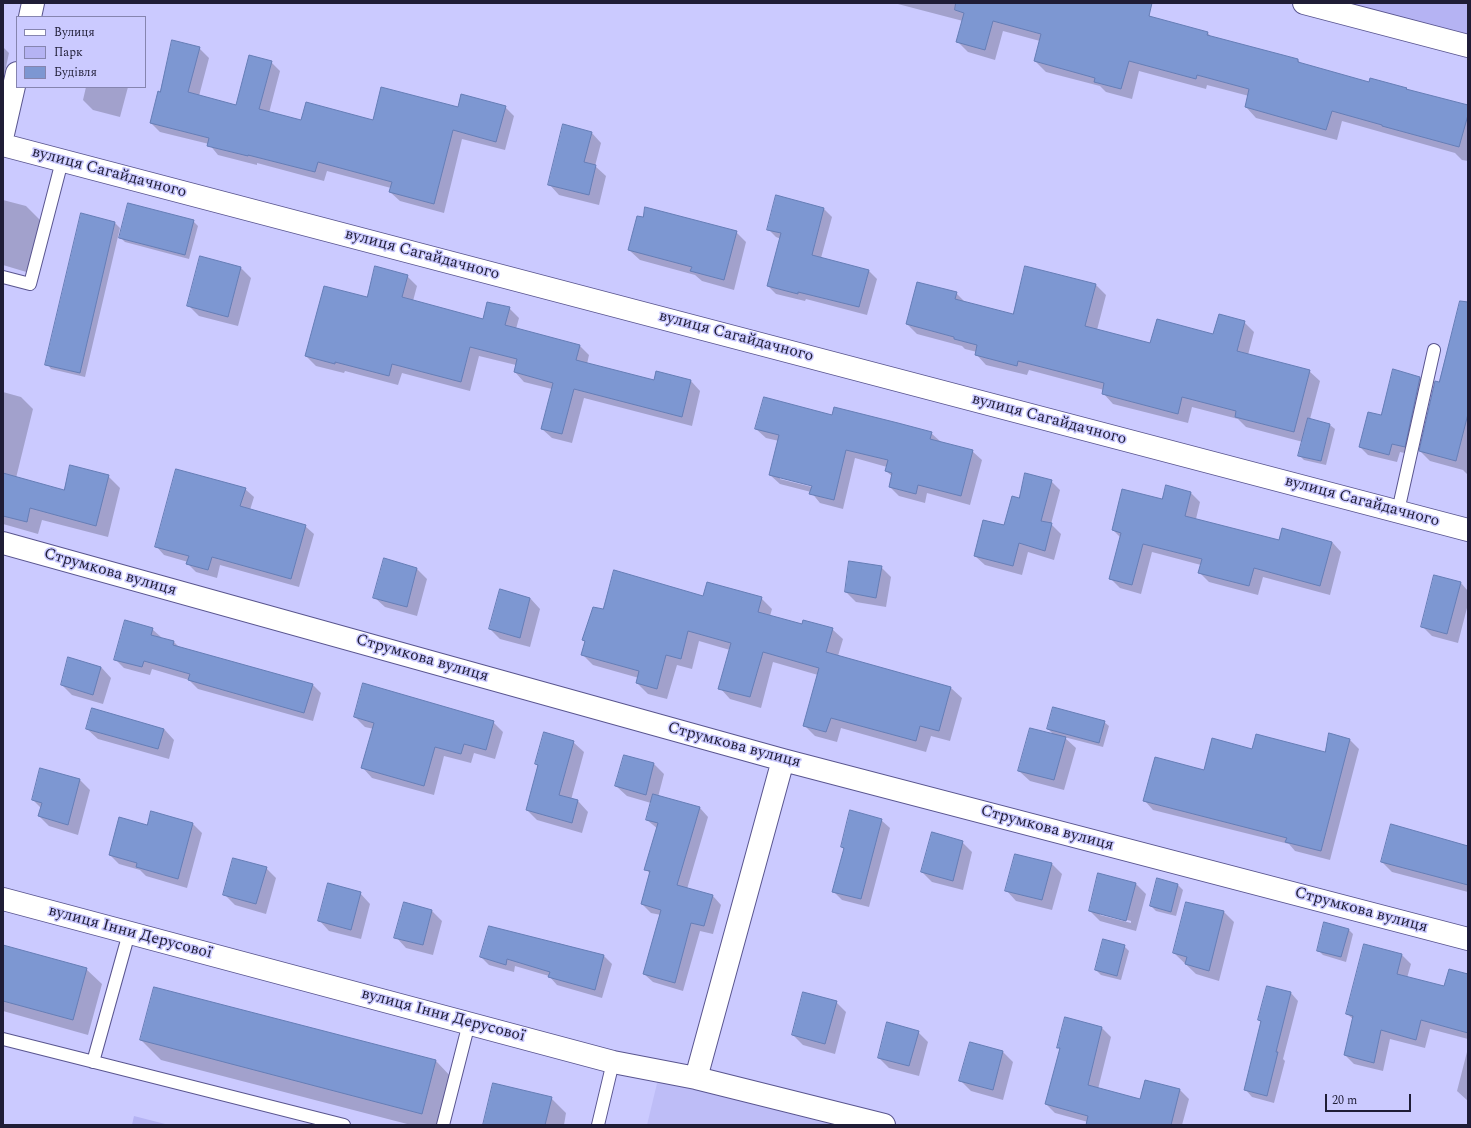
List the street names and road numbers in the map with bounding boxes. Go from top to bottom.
street label: вулиця Сагайдачного [30,143,188,203]
street label: вулиця Сагайдачного [343,225,501,285]
street label: вулиця Сагайдачного [657,307,815,367]
street label: вулиця Сагайдачного [970,390,1128,450]
street label: вулиця Сагайдачного [1283,472,1441,532]
street label: Струмкова вулиця [42,545,178,601]
street label: Струмкова вулиця [354,631,490,687]
street label: Струмкова вулиця [665,719,803,773]
street label: Струмкова вулиця [978,802,1116,856]
street label: Струмкова вулиця [1292,884,1430,938]
street label: вулиця Інни Дерусової [46,902,214,964]
street label: вулиця Інни Дерусової [359,985,527,1047]

